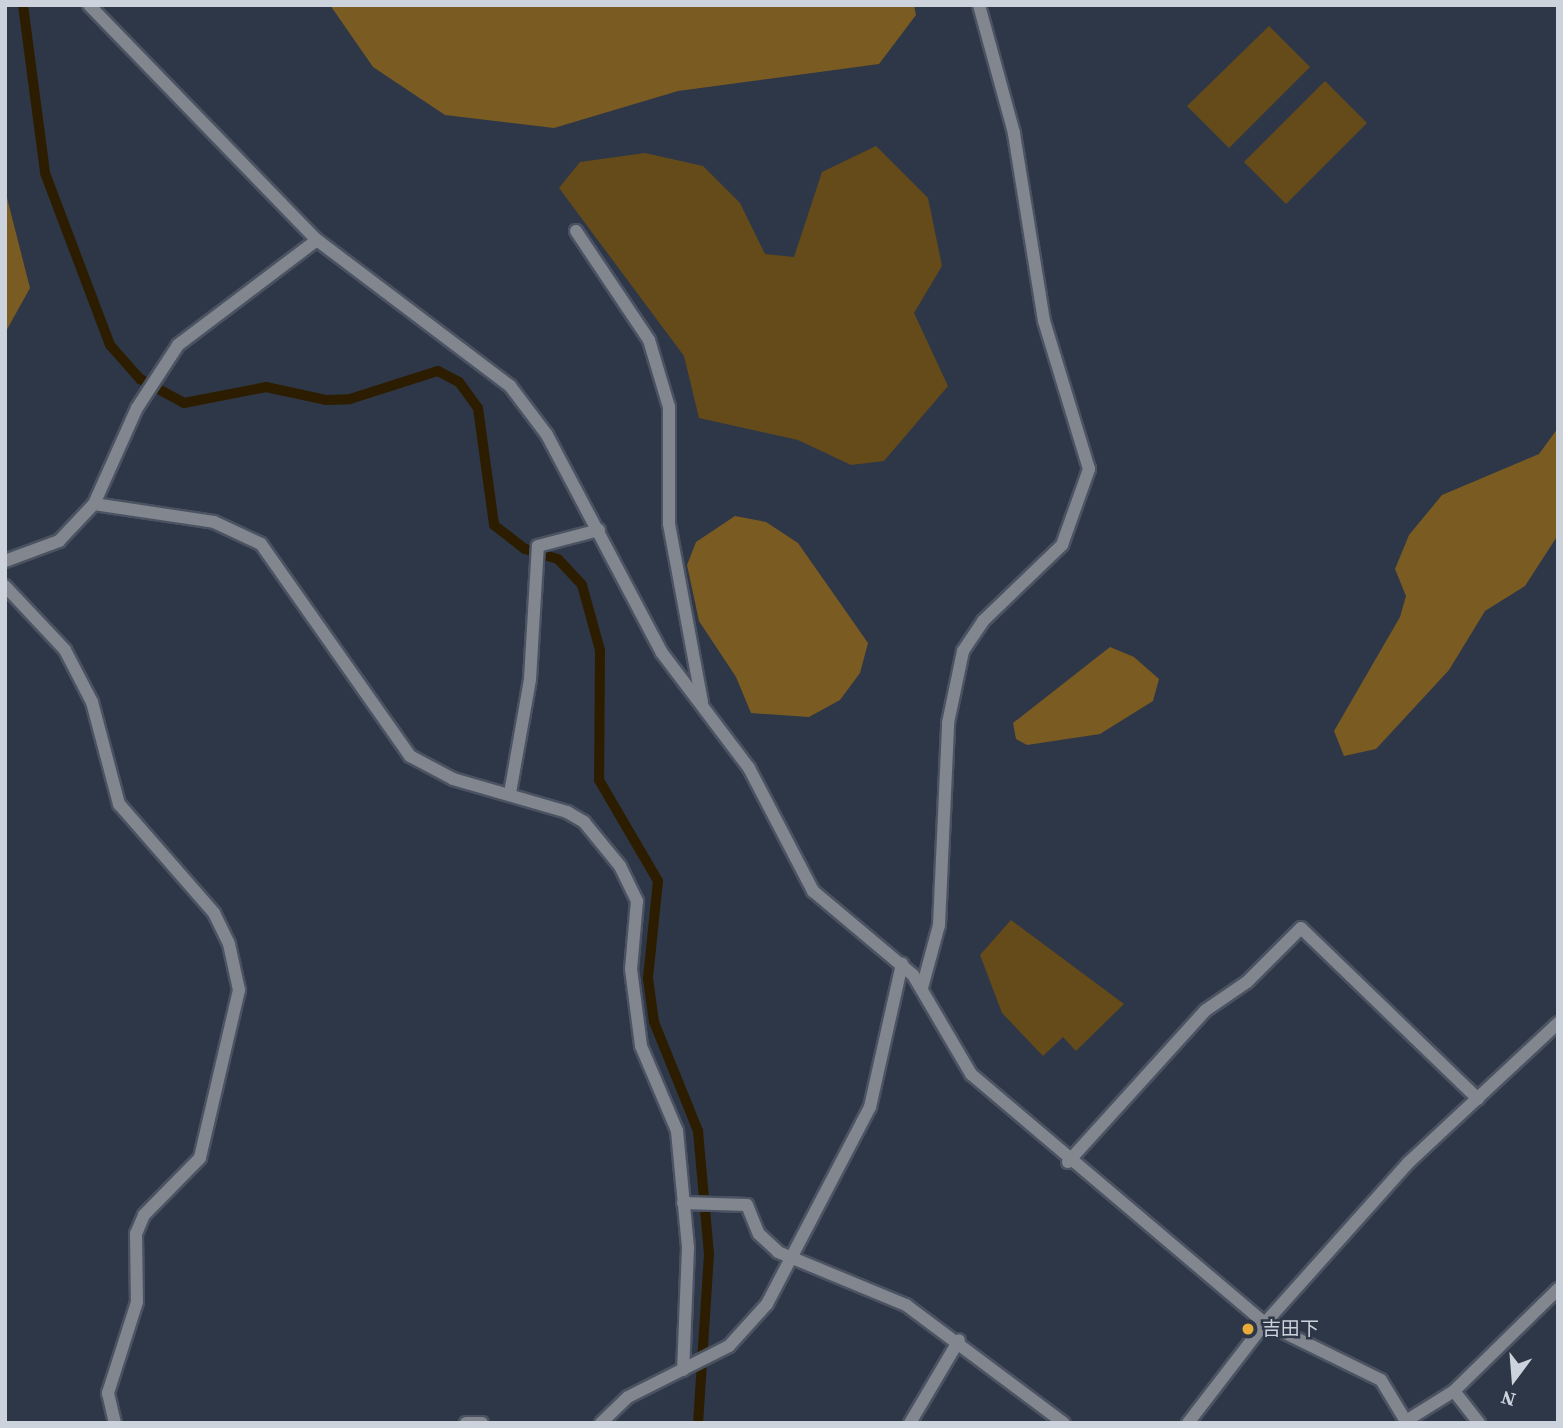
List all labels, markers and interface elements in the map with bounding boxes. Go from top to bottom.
place label: 吉田下 [1262,1318,1319,1340]
marker: 吉田下 [1240,1321,1256,1337]
north arrow [1479,1344,1549,1414]
text: N [1498,1385,1518,1414]

